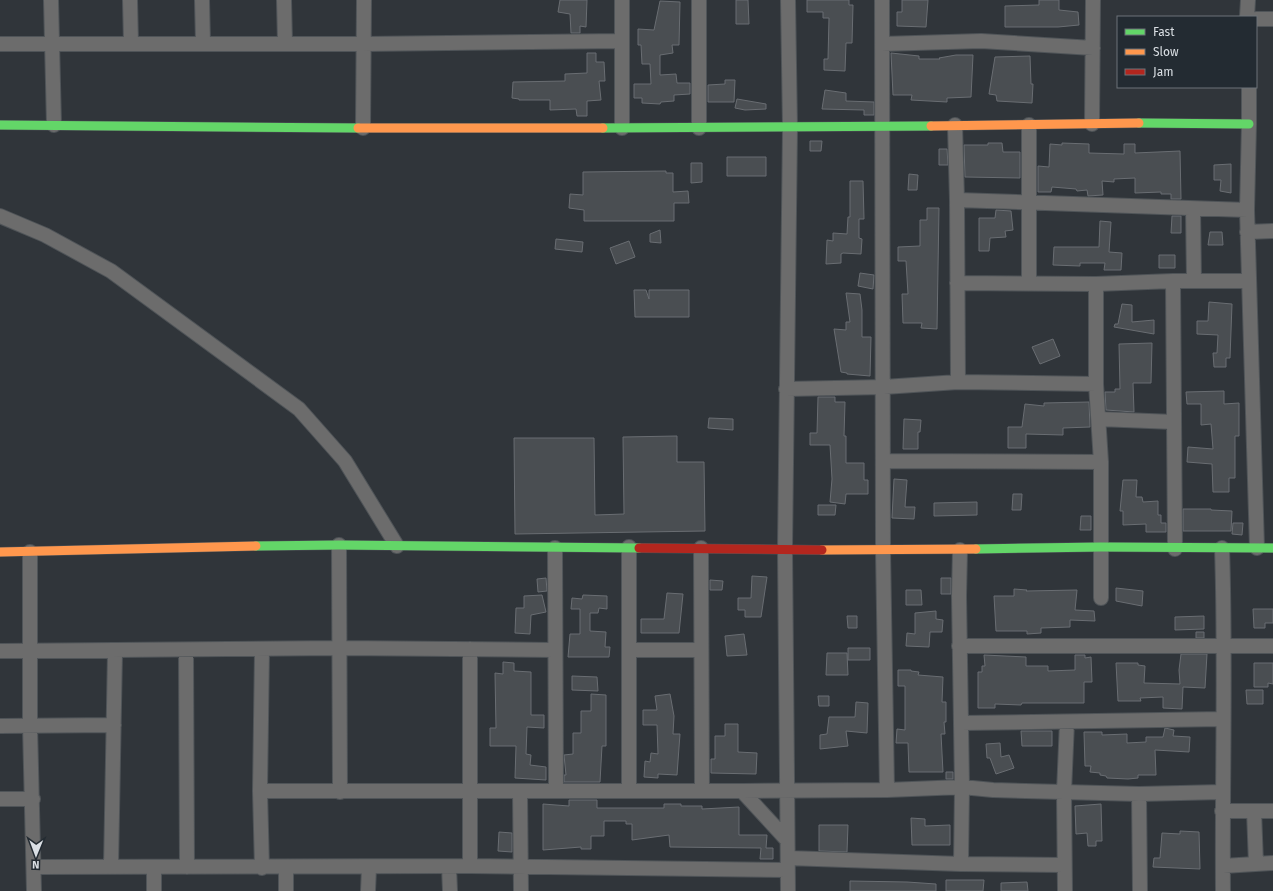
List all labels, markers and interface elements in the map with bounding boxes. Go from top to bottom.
legend [1117,16,1257,88]
text: Fast [1153,25,1175,39]
text: Slow [1153,45,1179,59]
text: Jam [1153,65,1173,79]
north arrow [16,835,56,875]
text: N [32,858,40,871]

